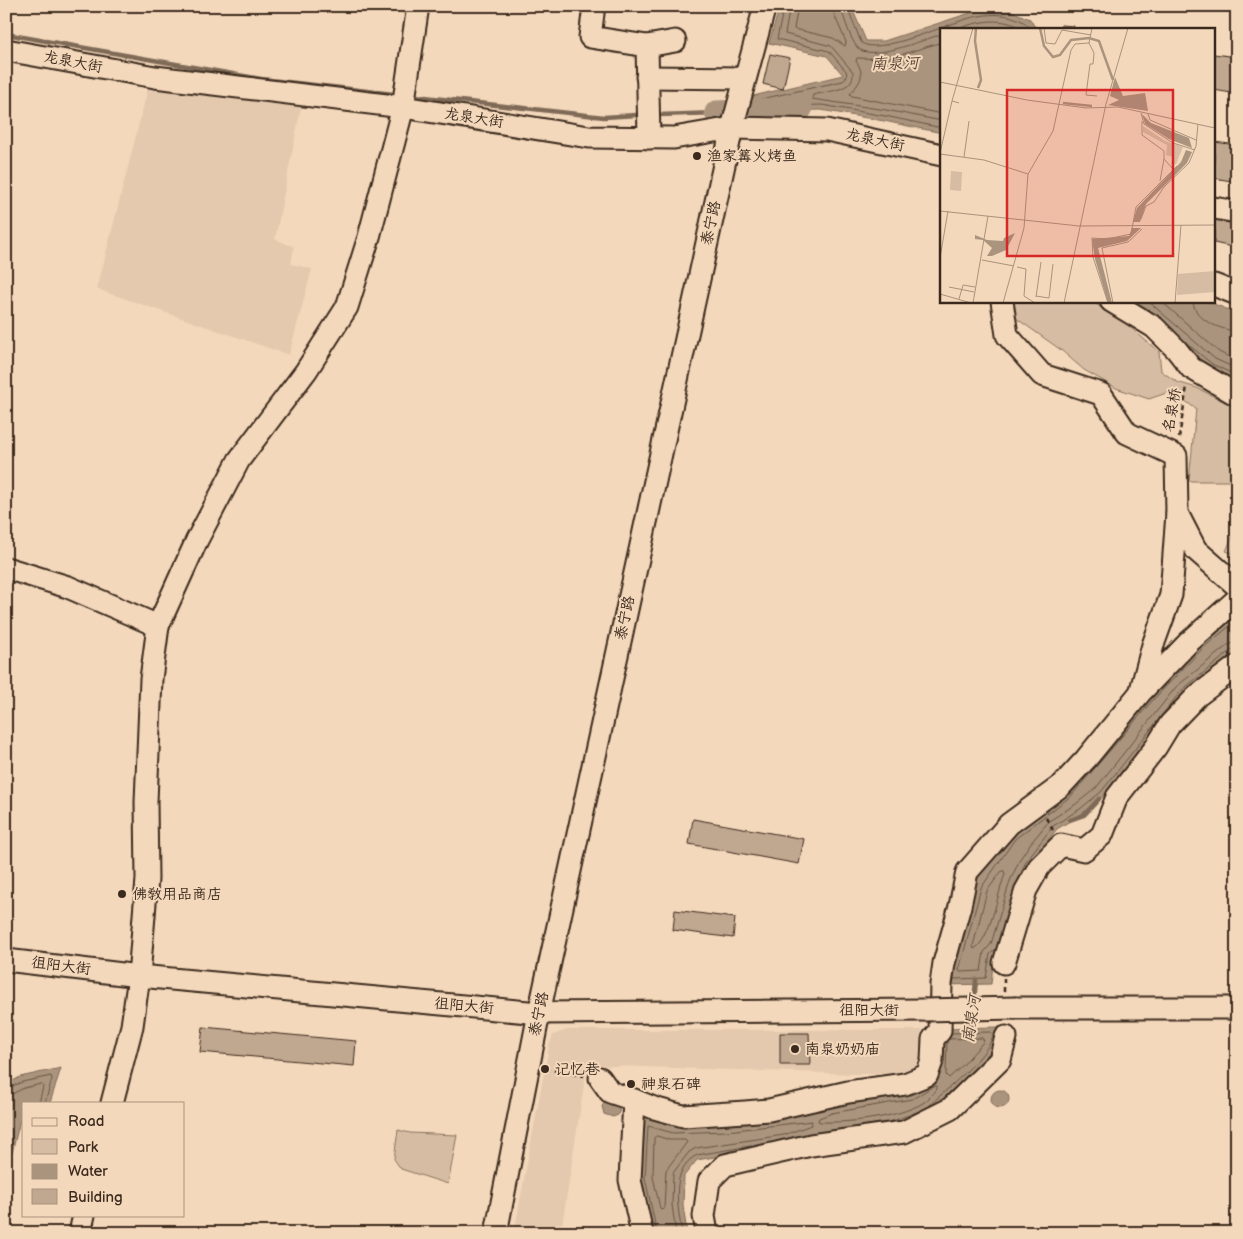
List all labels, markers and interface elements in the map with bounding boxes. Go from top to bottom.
inset map [940,28,1216,302]
street label: 龙泉大街 [42,47,104,77]
water label: 南泉河 [871,54,922,74]
street label: 龙泉大街 [443,104,505,132]
street label: 龙泉大街 [844,124,906,156]
place label: 渔家篝火烤鱼 [707,147,797,166]
marker: 渔家篝火烤鱼 [691,150,703,162]
street label: 泰宁路 [697,199,725,247]
street label: 名泉桥 [1159,386,1185,434]
street label: 泰宁路 [611,594,639,642]
place label: 佛教用品商店 [132,885,222,904]
marker: 佛教用品商店 [116,888,128,900]
street label: 徂阳大街 [30,953,92,979]
street label: 泰宁路 [525,990,553,1038]
water label: 南泉河 [959,991,986,1044]
street label: 徂阳大街 [433,994,495,1018]
street label: 徂阳大街 [839,1001,899,1020]
place label: 南泉奶奶庙 [805,1040,880,1059]
marker: 南泉奶奶庙 [789,1043,801,1055]
place label: 记忆巷 [555,1060,600,1079]
marker: 记忆巷 [539,1063,551,1075]
place label: 神泉石碑 [641,1075,701,1094]
marker: 神泉石碑 [625,1078,637,1090]
legend [22,1102,185,1216]
text: Road [68,1112,104,1131]
text: Park [68,1138,99,1157]
text: Water [68,1162,108,1181]
text: Building [68,1188,123,1207]

